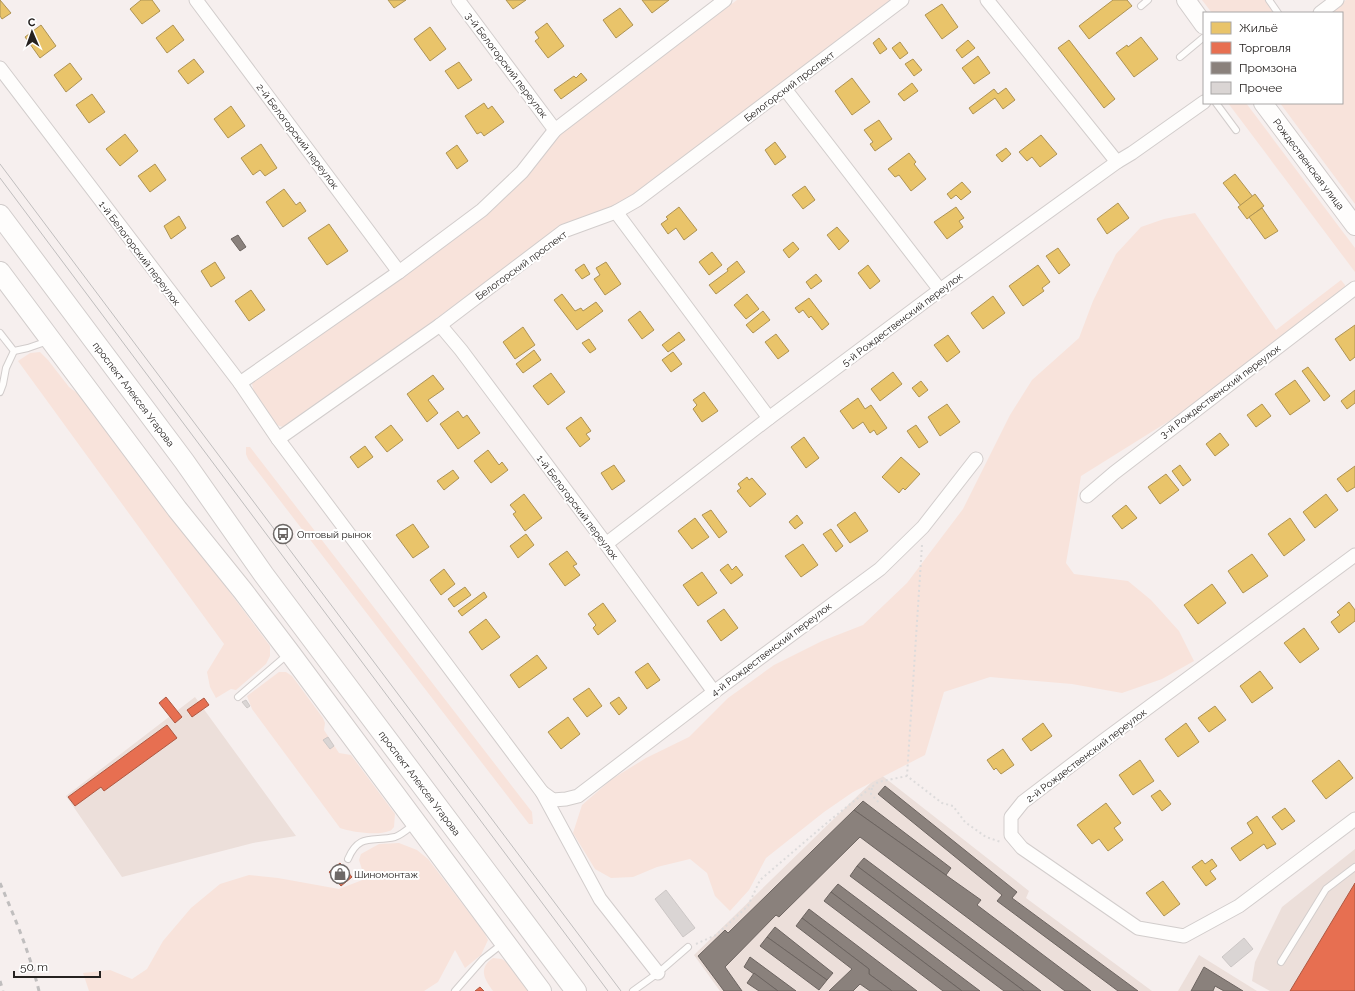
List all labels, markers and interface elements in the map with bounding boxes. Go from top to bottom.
street label: 3-й Белогорский переулок [463,10,550,120]
north arrow [12,12,52,52]
legend [1203,12,1343,104]
text: С [28,16,36,29]
text: Жильё [1239,21,1278,35]
text: Торговля [1239,41,1291,55]
street label: Белогорский проспект [742,49,837,124]
text: Промзона [1239,61,1297,75]
street label: 2-й Белогорский переулок [254,81,341,191]
text: Прочее [1239,81,1282,95]
street label: Рождественская улица [1271,117,1346,212]
street label: 1-й Белогорский переулок [97,199,182,308]
street label: Белогорский проспект [474,228,569,302]
street label: 5-й Рождественский переулок [840,270,965,368]
street label: проспект Алексея Угарова [91,340,176,449]
street label: 3-й Рождественский переулок [1158,342,1283,440]
street label: 1-й Белогорский переулок [535,453,620,562]
bus stop icon: Оптовый рынок [272,523,294,545]
place label: Оптовый рынок [297,529,371,540]
street label: 4-й Рождественский переулок [709,600,834,698]
street label: 2-й Рождественский переулок [1024,707,1149,804]
street label: проспект Алексея Угарова [377,729,462,838]
shop icon: Шиномонтаж [329,863,351,885]
place label: Шиномонтаж [354,869,418,880]
scale bar [14,953,100,979]
text: 50 m [20,960,48,974]

